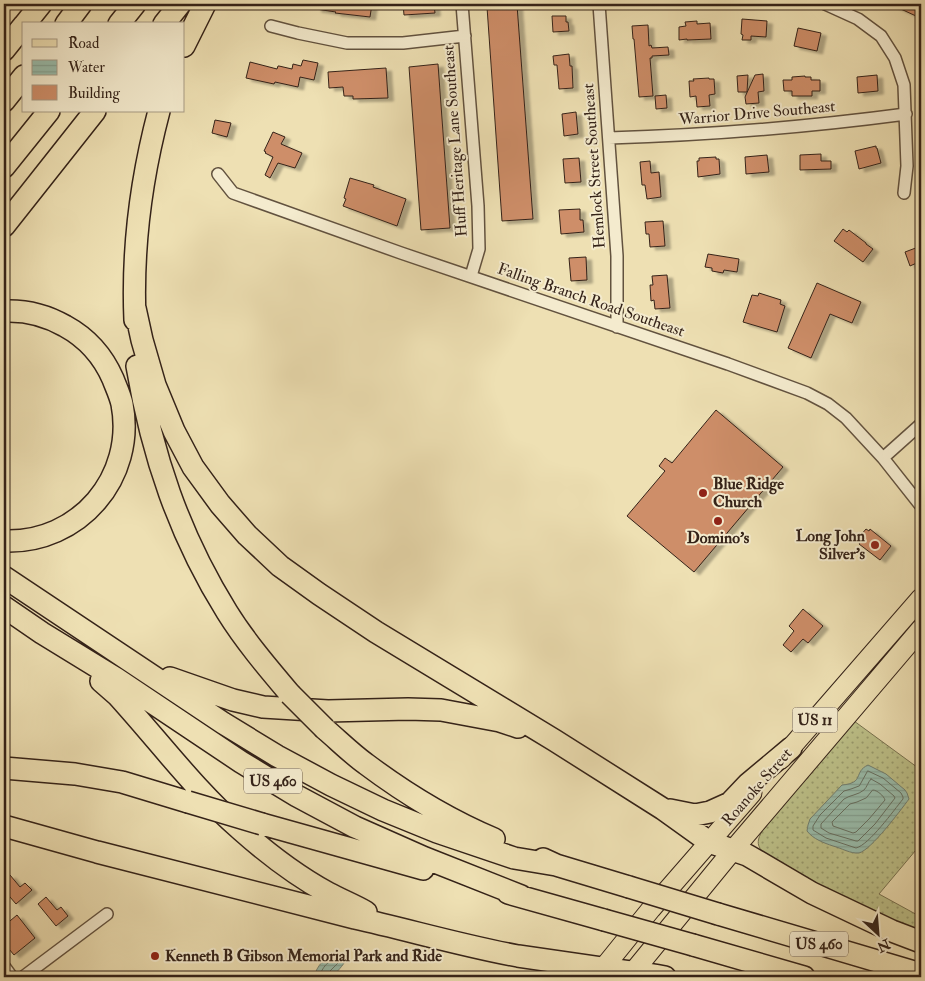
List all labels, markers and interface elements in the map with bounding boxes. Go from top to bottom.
legend [22,22,185,112]
text: Road [68,34,100,53]
street label: Huff Heritage Lane Southeast [438,45,472,237]
text: Water [67,58,105,77]
street label: Hemlock Street Southeast [578,83,610,249]
text: Building [68,84,120,103]
street label: Warrior Drive Southeast [677,96,836,130]
street label: Falling Branch Road Southeast [495,259,687,341]
place label: Blue Ridge Church [713,474,784,512]
marker: Blue Ridge Church [697,487,709,499]
marker: Domino's [712,515,724,527]
place label: Long John Silver's [796,526,866,564]
place label: Domino's [687,528,750,548]
marker: Long John Silver's [869,539,881,551]
road number: US 11 [792,708,838,732]
street label: Roanoke Street [717,744,797,830]
road number: US 460 [244,768,302,794]
north arrow [852,908,902,958]
road number: US 460 [790,932,848,956]
text: N [874,934,894,956]
place label: Kenneth B Gibson Memorial Park and Ride [165,946,442,966]
marker: Kenneth B Gibson Memorial Park and Ride [149,950,161,962]

